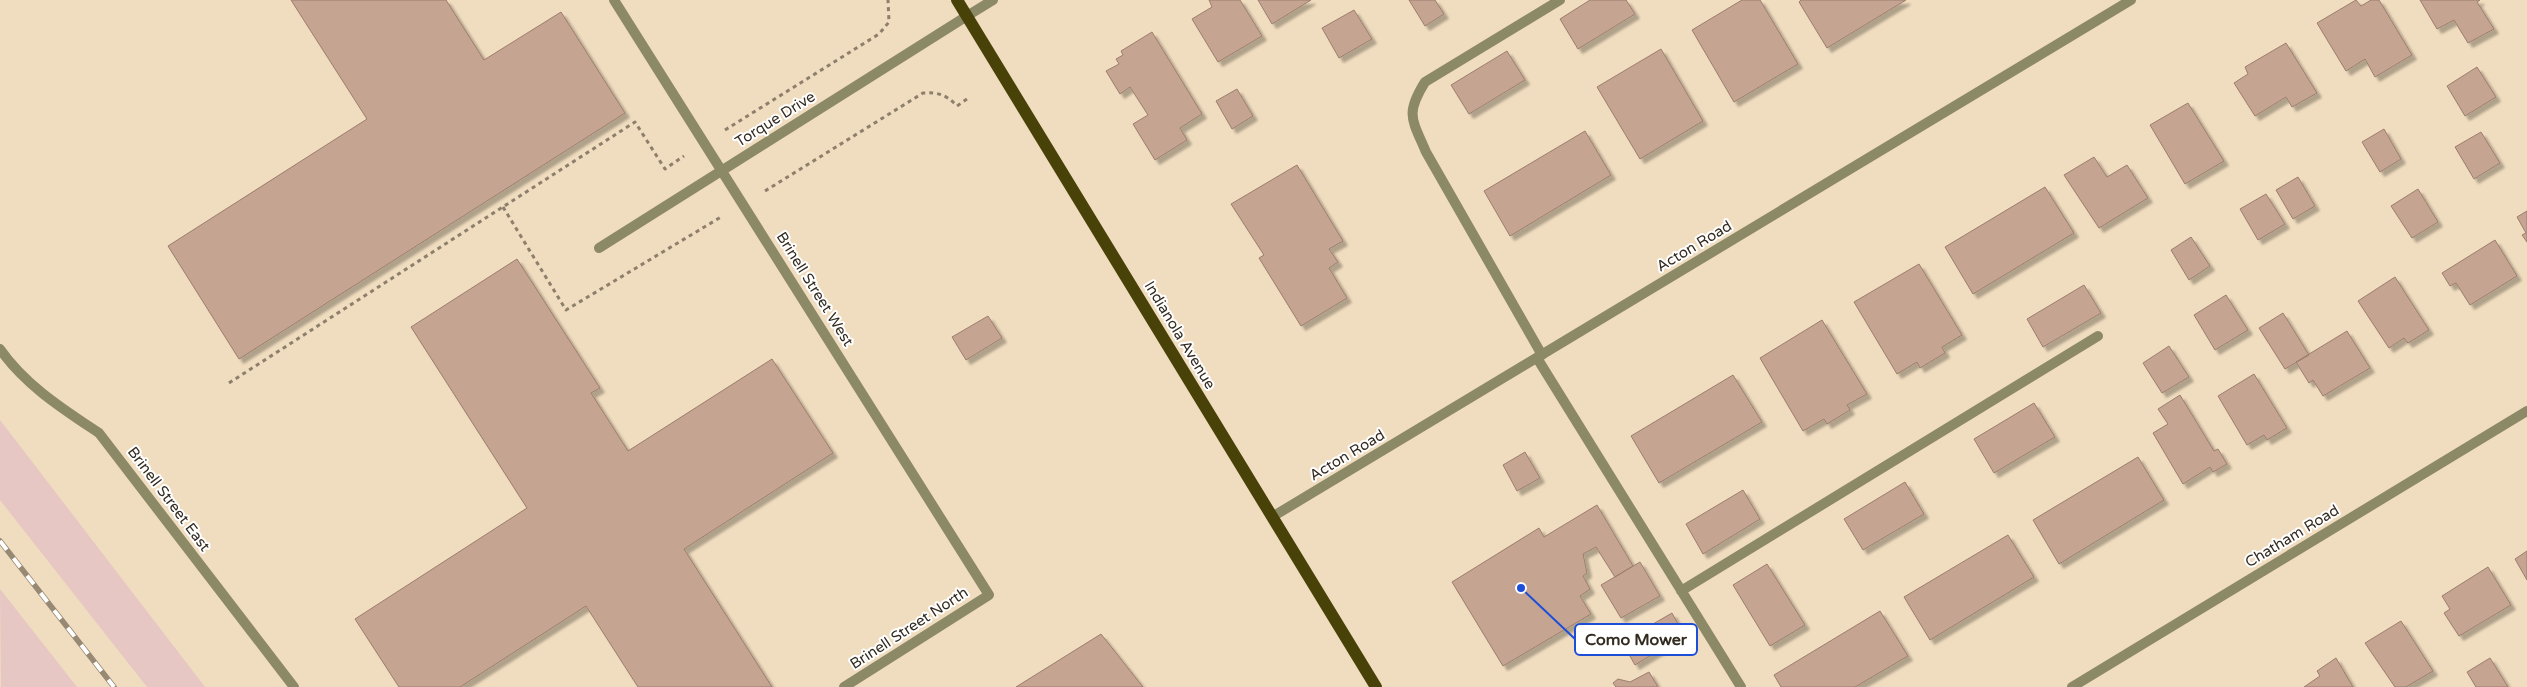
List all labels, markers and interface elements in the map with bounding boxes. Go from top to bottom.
street label: Torque Drive [732,87,818,151]
street label: Acton Road [1653,217,1735,275]
street label: Brinell Street West [773,229,858,350]
street label: Indianola Avenue [1141,278,1219,392]
street label: Acton Road [1306,426,1388,484]
street label: Brinell Street East [124,443,214,555]
street label: Chatham Road [2242,501,2342,571]
street label: Brinell Street North [847,583,971,673]
callout: Como Mower [1575,624,1697,655]
text: Como Mower [1585,630,1688,650]

